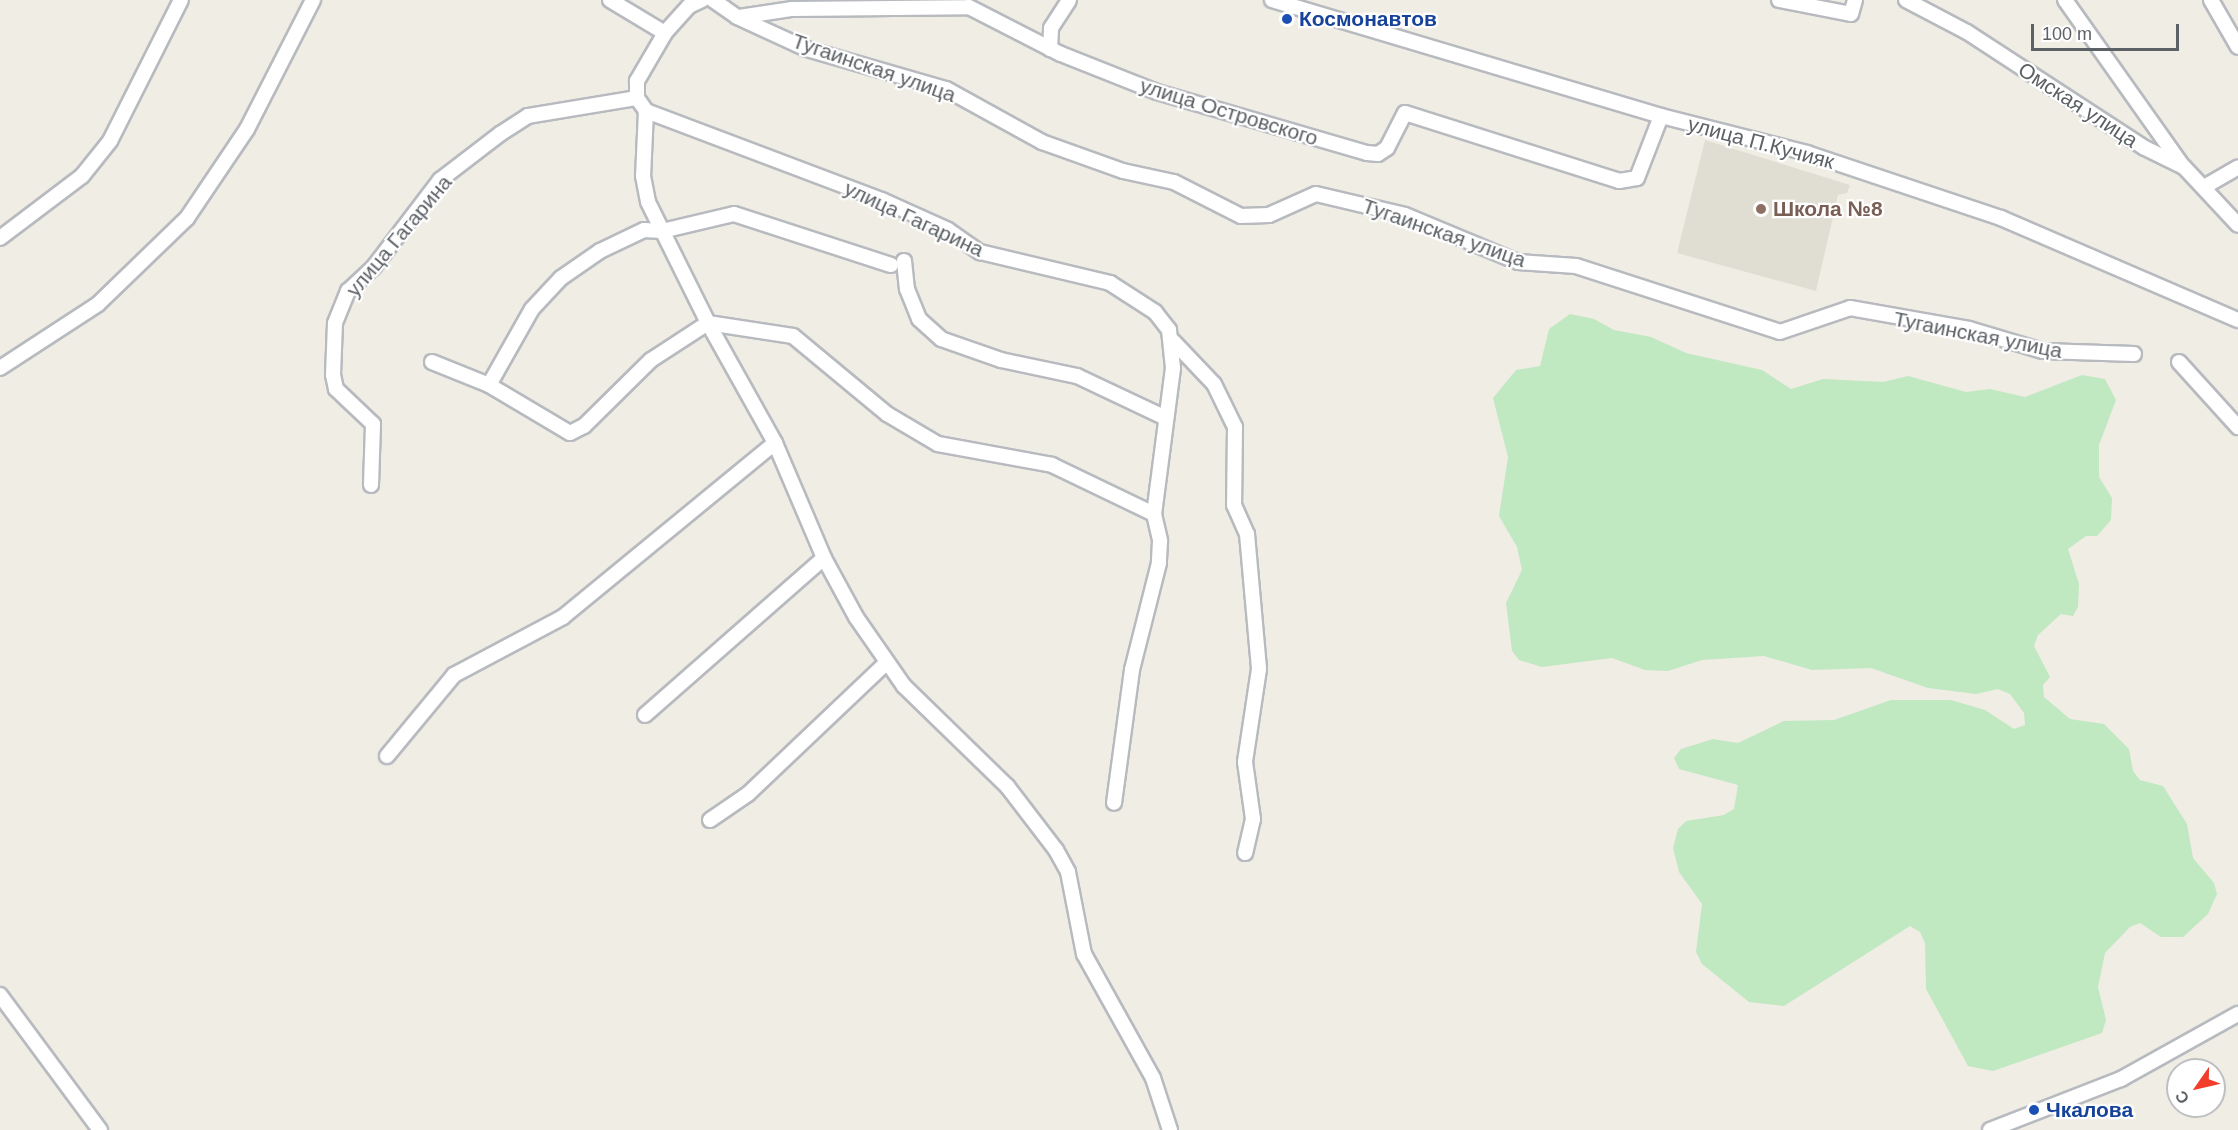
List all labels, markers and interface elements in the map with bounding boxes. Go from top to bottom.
place label: Космонавтов [1299,6,1437,32]
marker: Космонавтов [1280,12,1294,26]
scale bar [2034,12,2182,50]
text: 100 m [2042,24,2092,44]
street label: Тугаинская улица [789,28,959,108]
street label: Омская улица [2013,57,2143,153]
street label: улица Островского [1137,73,1321,151]
street label: улица П.Кучияк [1685,111,1837,175]
street label: улица Гагарина [341,170,457,302]
street label: улица Гагарина [840,176,988,262]
street label: Тугаинская улица [1359,193,1529,273]
place label: Школа №8 [1773,196,1883,222]
marker: Школа №8 [1754,202,1768,216]
street label: Тугаинская улица [1892,306,2064,364]
north arrow [2166,1058,2226,1118]
text: С [2172,1088,2193,1107]
place label: Чкалова [2046,1097,2133,1123]
marker: Чкалова [2027,1103,2041,1117]

